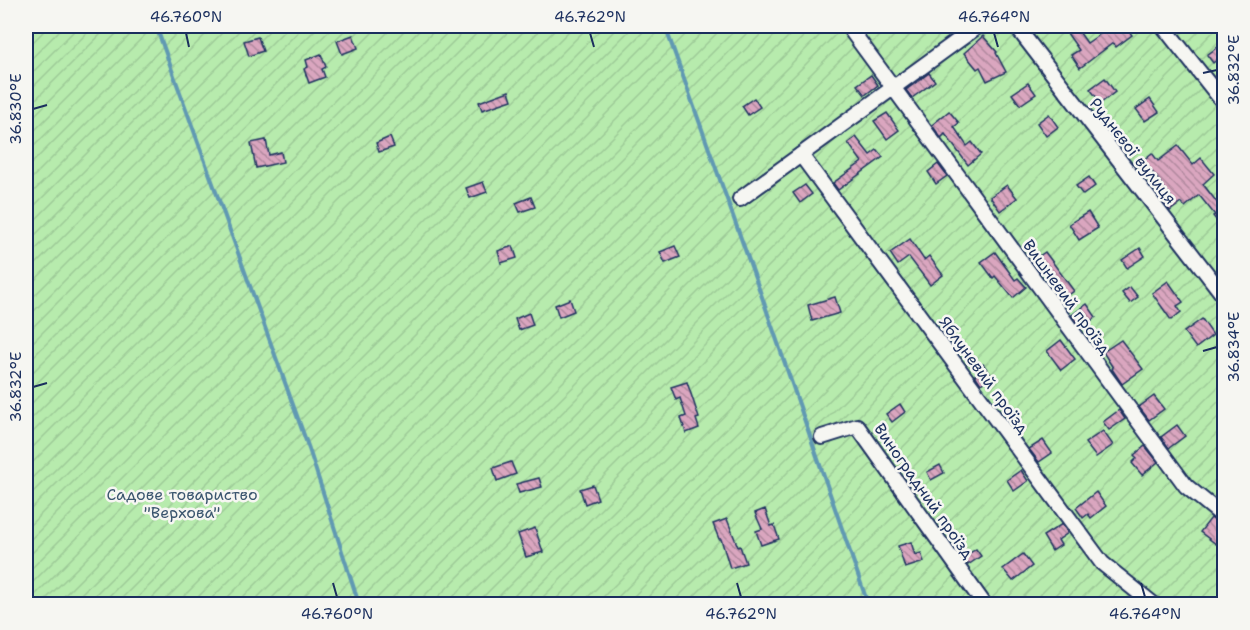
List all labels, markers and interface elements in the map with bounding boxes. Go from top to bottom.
text: 46.760°N [150,7,222,27]
text: 46.762°N [554,7,626,27]
text: 46.764°N [958,7,1030,27]
text: 36.832°E [1224,35,1244,105]
text: 36.830°E [6,73,26,145]
street label: Руднєвої вулиця [1085,93,1181,209]
street label: Вишневий проїзд [1018,235,1116,359]
text: 36.834°E [1224,311,1244,383]
street label: Яблуневий проїзд [934,312,1034,438]
text: 36.832°E [6,352,26,422]
street label: Виноградний проїзд [869,419,979,563]
park label: Садове товариство "Верхова" [106,484,258,523]
text: 46.760°N [301,604,373,624]
text: 46.762°N [705,604,777,624]
text: 46.764°N [1109,604,1181,624]

